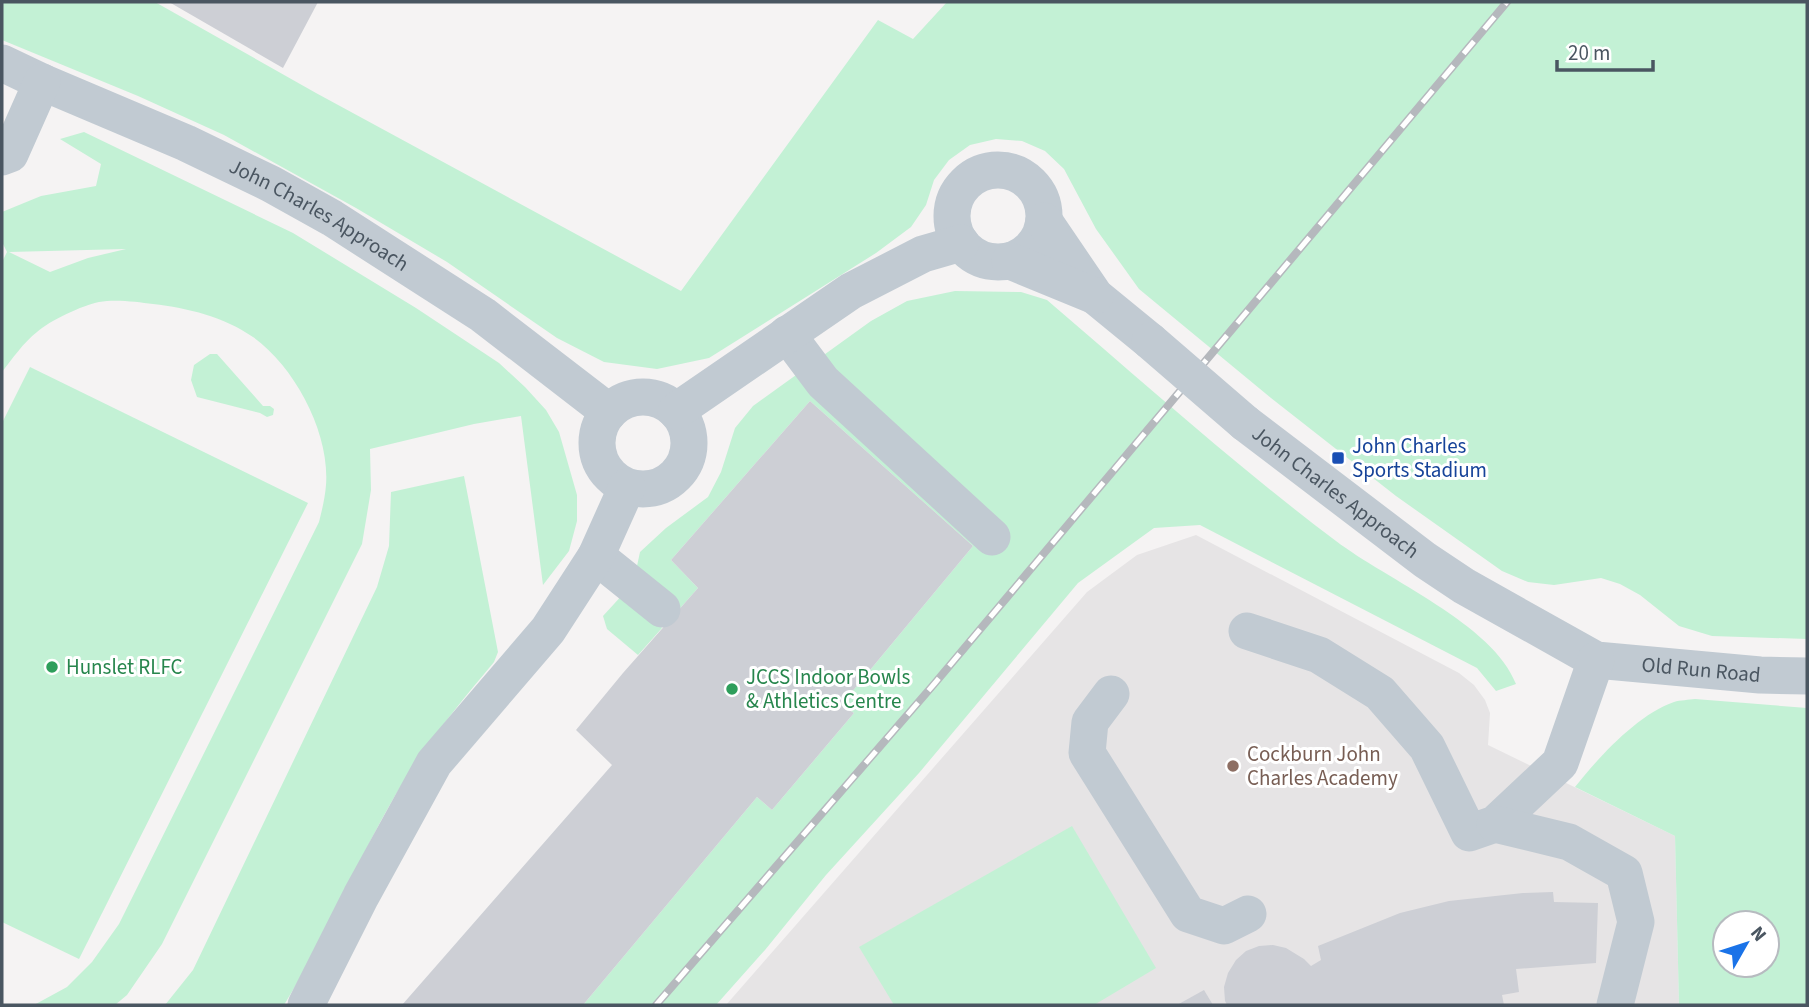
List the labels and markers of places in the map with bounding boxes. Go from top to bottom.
place label: John Charles Sports Stadium [1352,431,1487,485]
marker: John Charles Sports Stadium [1330,450,1346,466]
place label: Hunslet RLFC [66,652,183,682]
marker: Hunslet RLFC [44,659,60,675]
place label: JCCS Indoor Bowls & Athletics Centre [746,662,910,716]
marker: JCCS Indoor Bowls & Athletics Centre [724,681,740,697]
place label: Cockburn John Charles Academy [1247,739,1398,793]
marker: Cockburn John Charles Academy [1225,758,1241,774]

